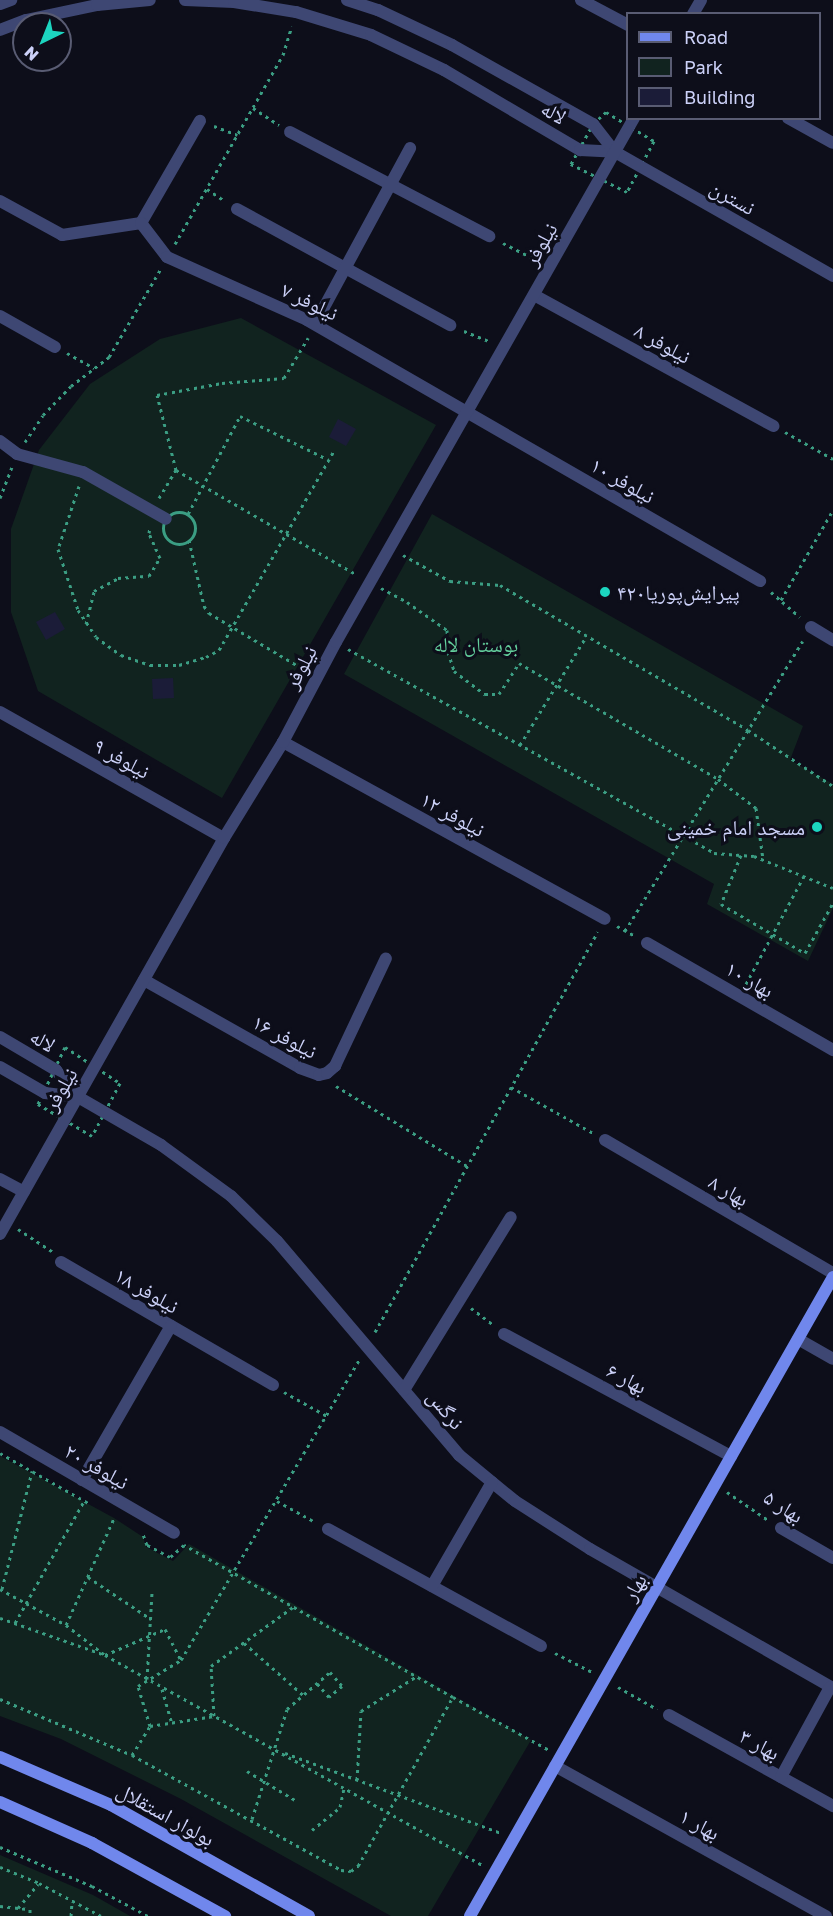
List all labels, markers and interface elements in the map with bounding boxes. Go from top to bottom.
north arrow [12,12,72,72]
legend [626,12,821,120]
text: Road [684,26,728,48]
text: N [20,42,42,65]
text: Park [684,56,723,78]
text: Building [684,86,755,108]
street label: لاله [537,95,571,129]
street label: نسترن [706,174,760,220]
street label: نیلوفر [518,218,562,270]
street label: نیلوفر ۷ [277,276,343,326]
street label: نیلوفر ۸ [631,317,695,369]
street label: نیلوفر ۱۰ [587,452,659,508]
place label: پیرایش‌پوریا۴۲۰ [617,579,740,605]
marker: پیرایش‌پوریا۴۲۰ [598,585,612,599]
park label: بوستان لاله [434,631,518,657]
street label: نیلوفر [278,641,322,693]
street label: نیلوفر ۹ [90,732,154,784]
street label: نیلوفر ۱۲ [416,786,490,842]
place label: مسجد امام خمینی [667,814,805,840]
marker: مسجد امام خمینی [810,820,824,834]
street label: بهار ۱۰ [721,955,779,1003]
street label: نیلوفر ۱۶ [248,1009,322,1063]
street label: لاله [26,1023,60,1057]
street label: نیلوفر [38,1063,82,1115]
street label: بهار ۸ [705,1169,753,1211]
street label: نیلوفر ۱۸ [111,1262,183,1318]
street label: بهار ۶ [603,1357,651,1399]
street label: نرگس [422,1384,470,1434]
street label: نیلوفر ۲۰ [61,1438,133,1494]
street label: بهار ۵ [760,1484,808,1528]
street label: بهار [616,1569,652,1605]
street label: بهار ۳ [736,1723,784,1765]
street label: بولوار استقلال [113,1777,219,1851]
street label: بهار ۱ [676,1803,724,1845]

